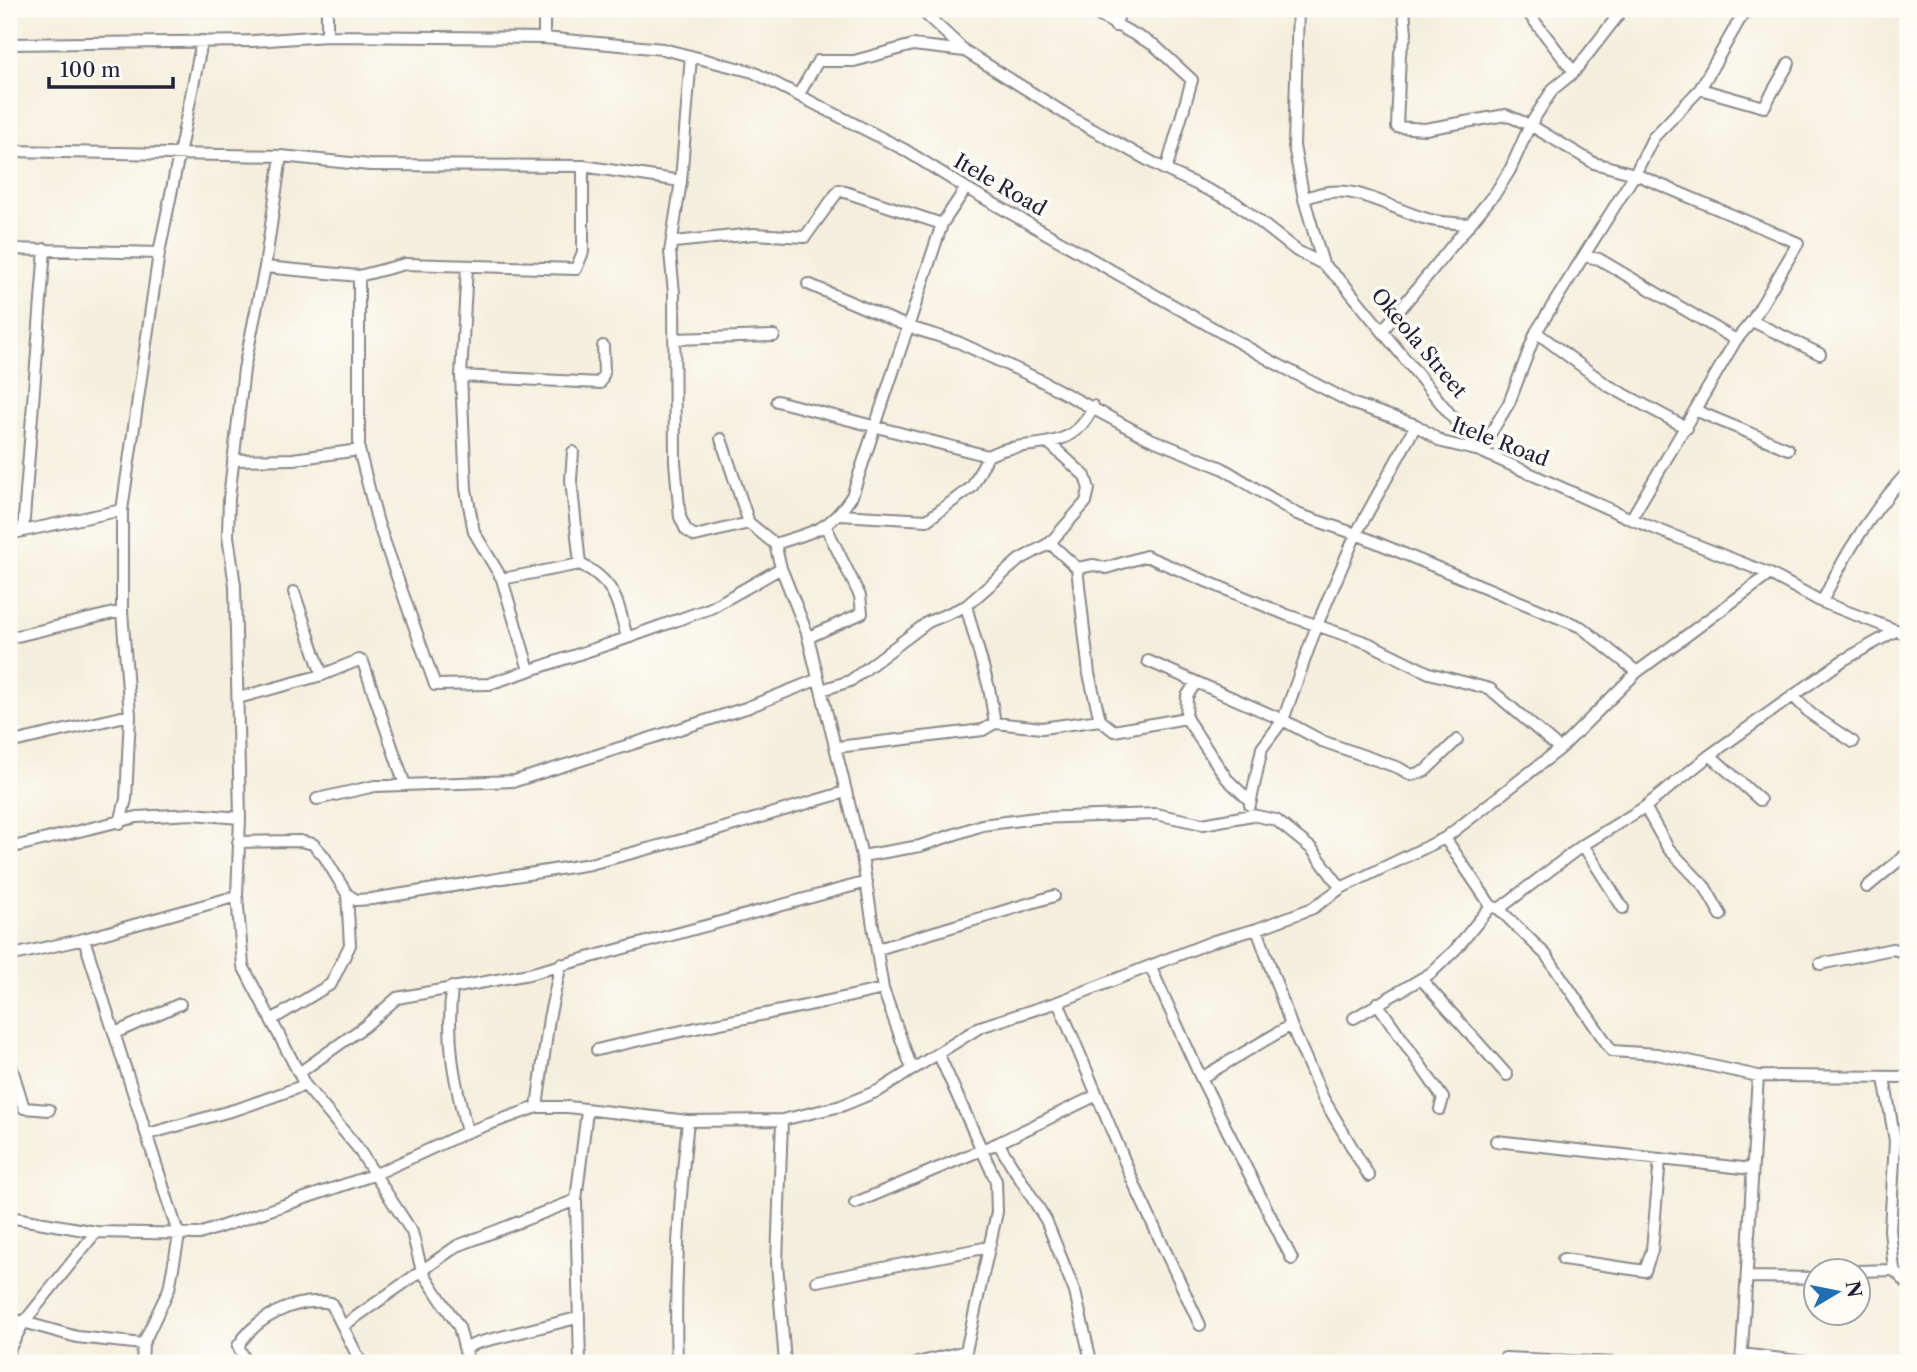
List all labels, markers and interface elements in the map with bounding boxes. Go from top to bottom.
scale bar [49,46,173,90]
text: 100 m [60,57,121,82]
street label: Itele Road [950,148,1051,221]
street label: Okeola Street [1366,283,1473,403]
street label: Itele Road [1448,412,1553,472]
north arrow [1801,1256,1871,1326]
text: N [1840,1279,1866,1299]

